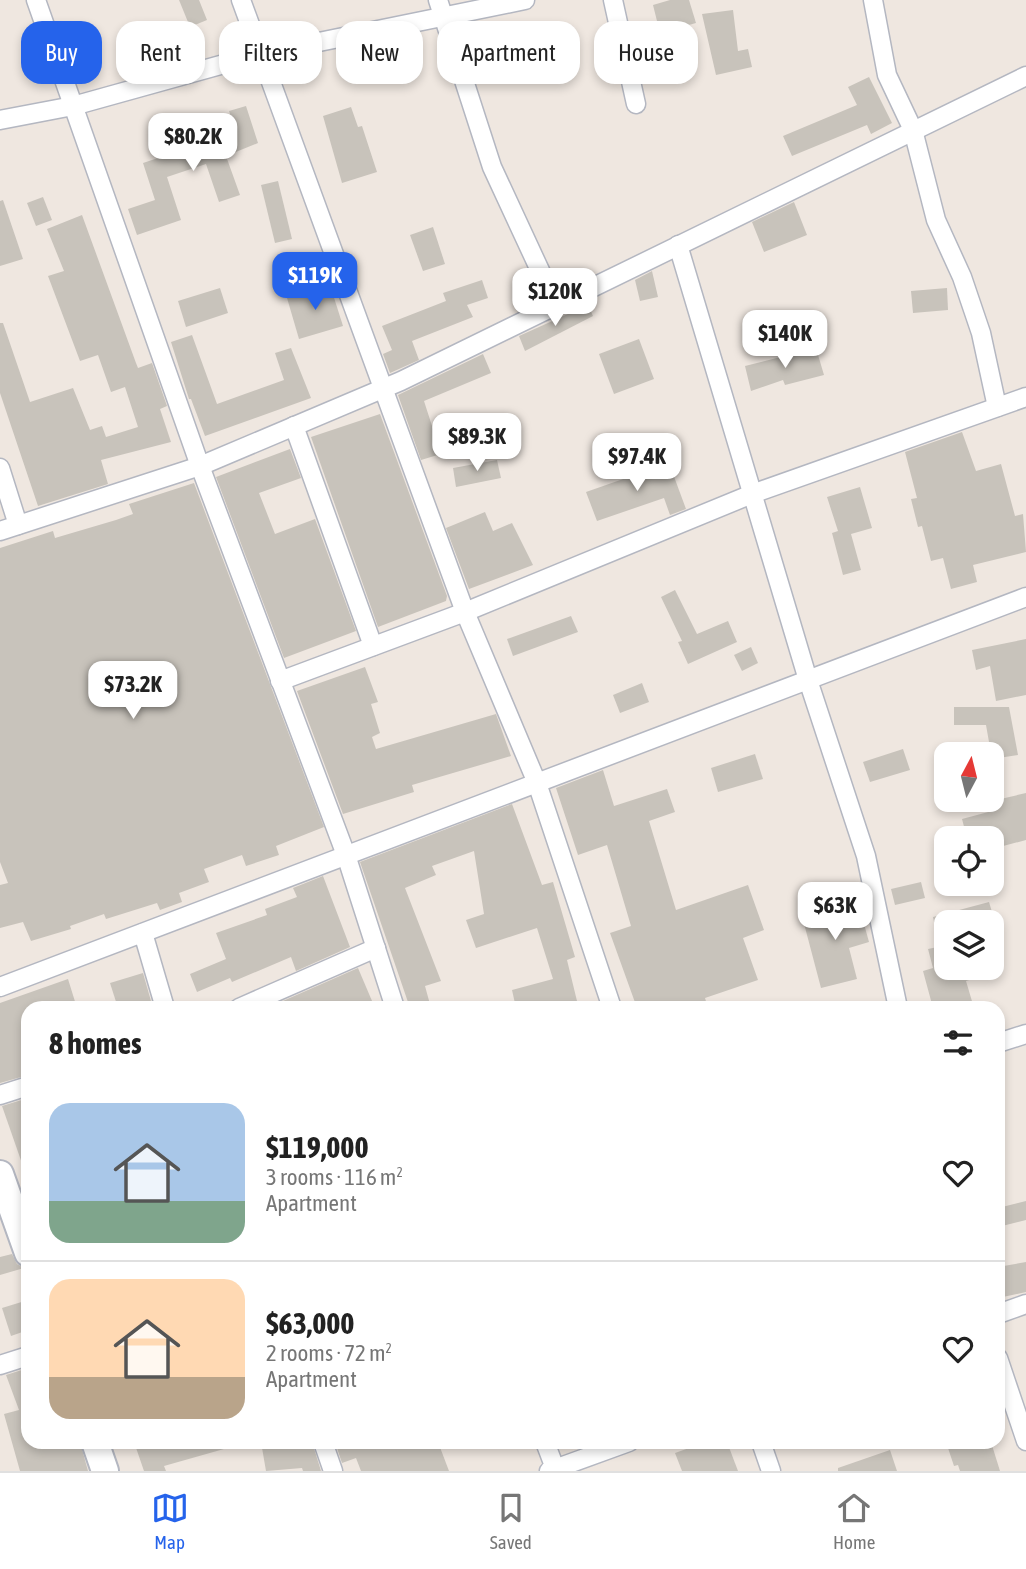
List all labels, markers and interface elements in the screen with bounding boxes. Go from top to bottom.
chip: Buy [21,21,102,84]
chip: Rent [116,21,205,84]
chip: Filters [219,21,322,84]
chip: New [336,21,423,84]
chip: Apartment [437,21,580,84]
chip: House [594,21,698,84]
pin: $80.2K [136,114,250,173]
text: $80.2K [164,123,222,149]
pin: $119K [266,252,364,312]
text: $119K [288,262,342,288]
pin: $120K [506,268,604,328]
text: $120K [528,278,582,304]
pin: $140K [736,310,834,370]
text: $140K [758,320,812,346]
pin: $89.3K [420,414,534,473]
text: $89.3K [448,423,506,449]
pin: $97.4K [580,434,694,493]
text: $97.4K [608,443,666,469]
pin: $73.2K [76,662,190,721]
text: $73.2K [104,671,162,697]
north arrow [934,742,1004,812]
map controls [934,742,1004,980]
button: locate [934,826,1004,896]
pin: $63K [794,883,876,942]
text: $63K [814,892,856,918]
button: layers [934,910,1004,980]
icon: filters [939,1024,977,1062]
text: 8 homes [49,1026,142,1060]
text: $119,000 [266,1130,369,1164]
icon: home [105,1131,189,1215]
icon: heart [939,1154,977,1192]
text: 3 rooms · 116 m² [266,1164,403,1190]
text: Apartment [266,1190,357,1216]
text: $63,000 [266,1306,354,1340]
icon: home [105,1307,189,1391]
icon: heart [939,1330,977,1368]
text: 2 rooms · 72 m² [266,1340,392,1366]
text: Apartment [266,1366,357,1392]
tab: Map [151,1489,189,1553]
tab: Saved [490,1489,532,1553]
tab: Home [833,1489,875,1553]

